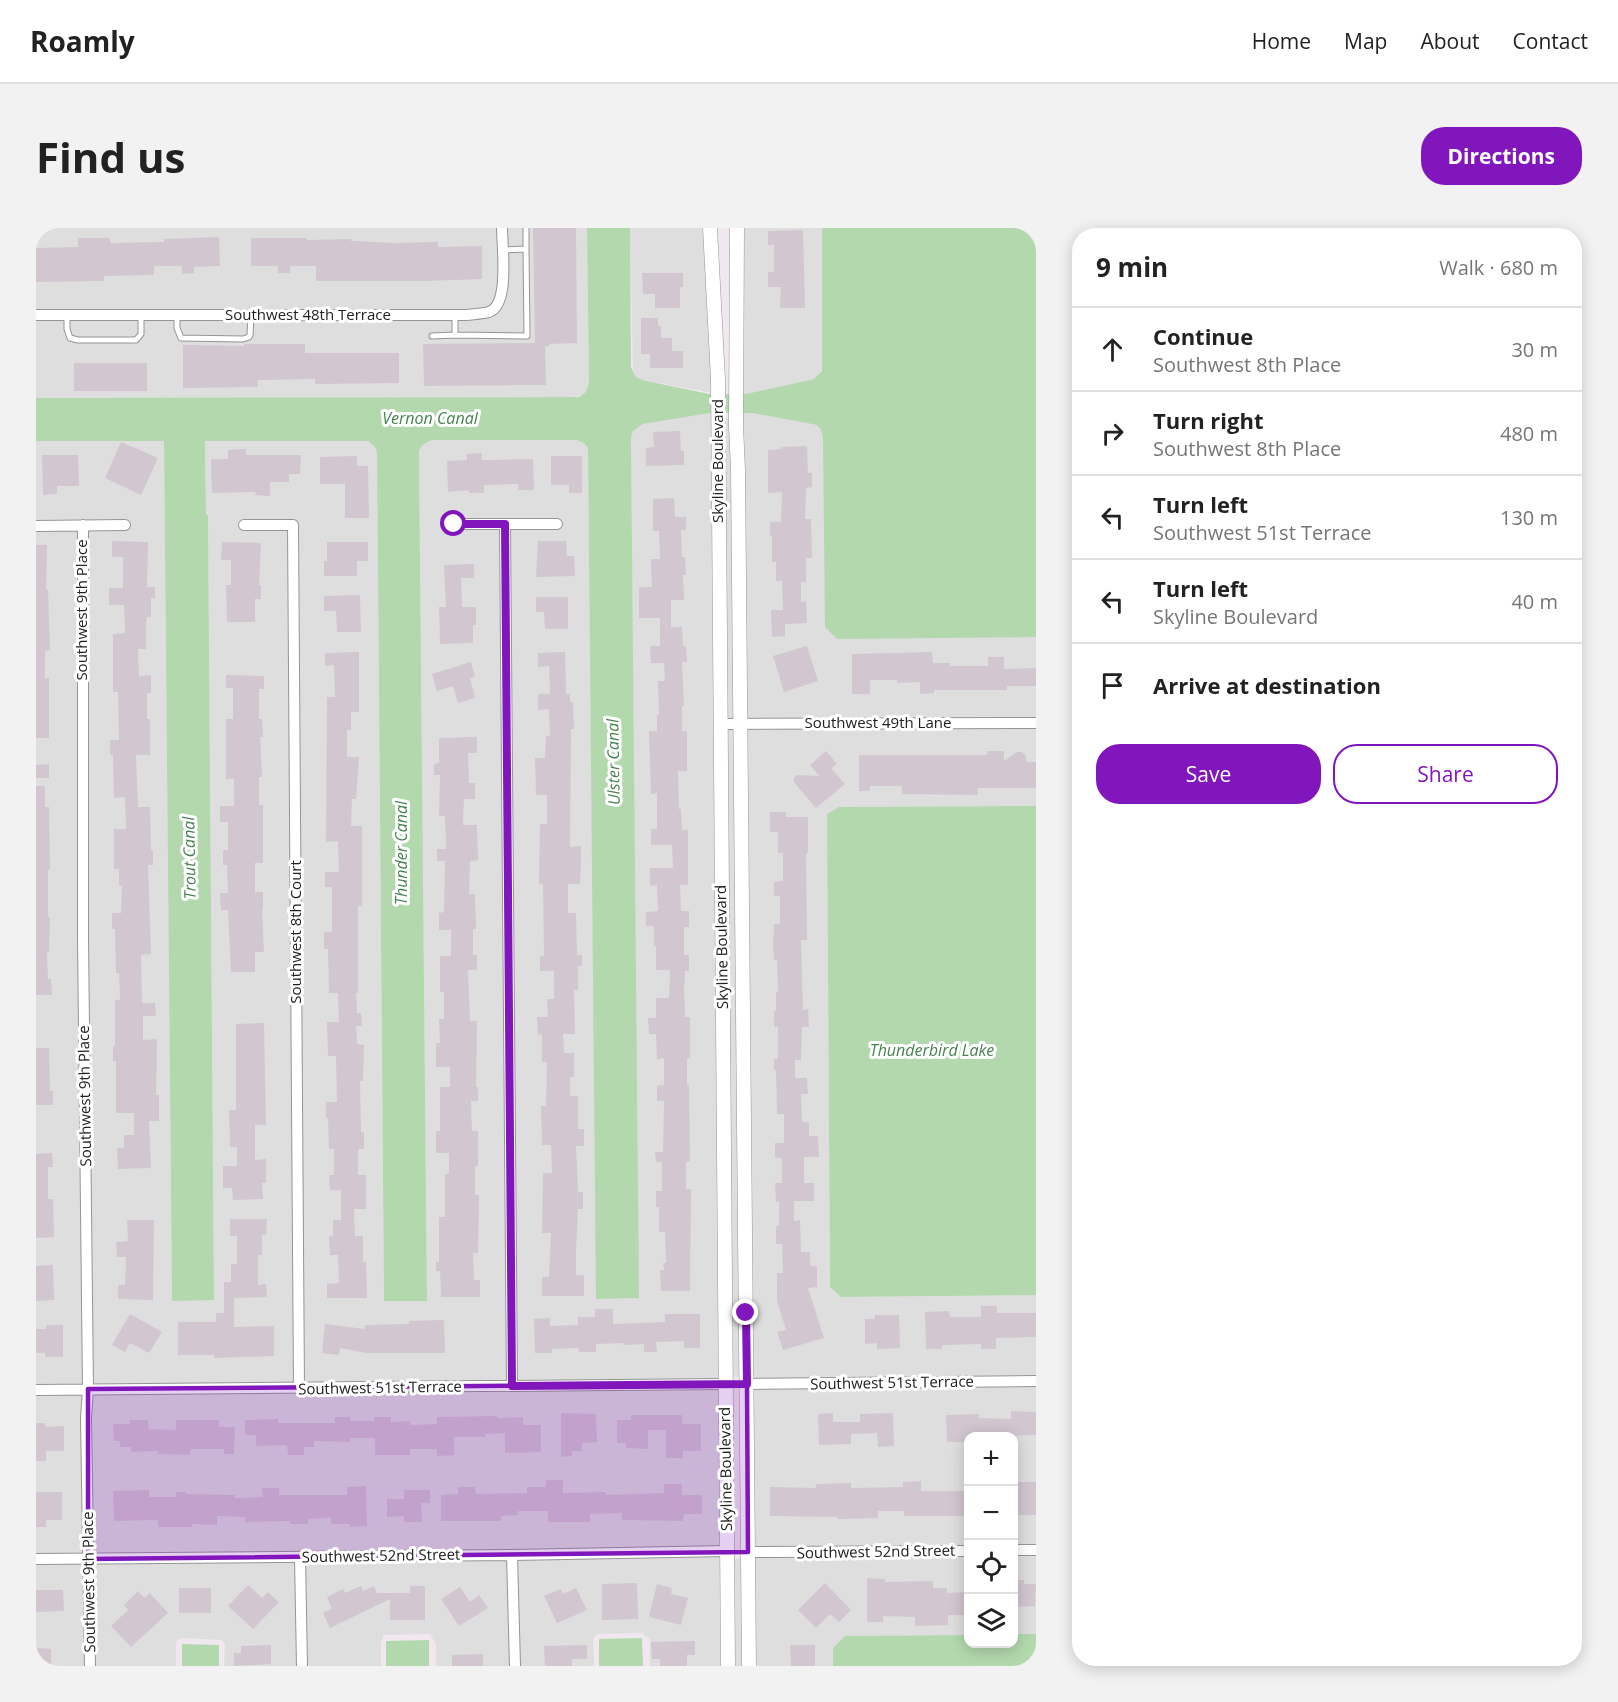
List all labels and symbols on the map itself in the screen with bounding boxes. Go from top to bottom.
street label: Southwest 48th Terrace [225,304,391,324]
street label: Skyline Boulevard [707,399,727,523]
water label: Vernon Canal [382,407,479,429]
route start [440,510,466,536]
street label: Southwest 9th Place [71,539,91,681]
street label: Southwest 49th Lane [805,712,951,732]
water label: Ulster Canal [601,718,625,805]
water label: Thunder Canal [390,800,412,905]
water label: Trout Canal [177,815,201,900]
street label: Southwest 8th Court [285,860,305,1004]
street label: Skyline Boulevard [710,885,732,1009]
street label: Southwest 9th Place [73,1025,95,1167]
water label: Thunderbird Lake [870,1039,994,1061]
route end [732,1299,758,1325]
street label: Southwest 51st Terrace [810,1371,974,1393]
street label: Southwest 51st Terrace [298,1376,462,1398]
street label: Skyline Boulevard [714,1407,736,1531]
street label: Southwest 9th Place [77,1511,99,1653]
street label: Southwest 52nd Street [796,1540,956,1562]
street label: Southwest 52nd Street [301,1544,461,1566]

